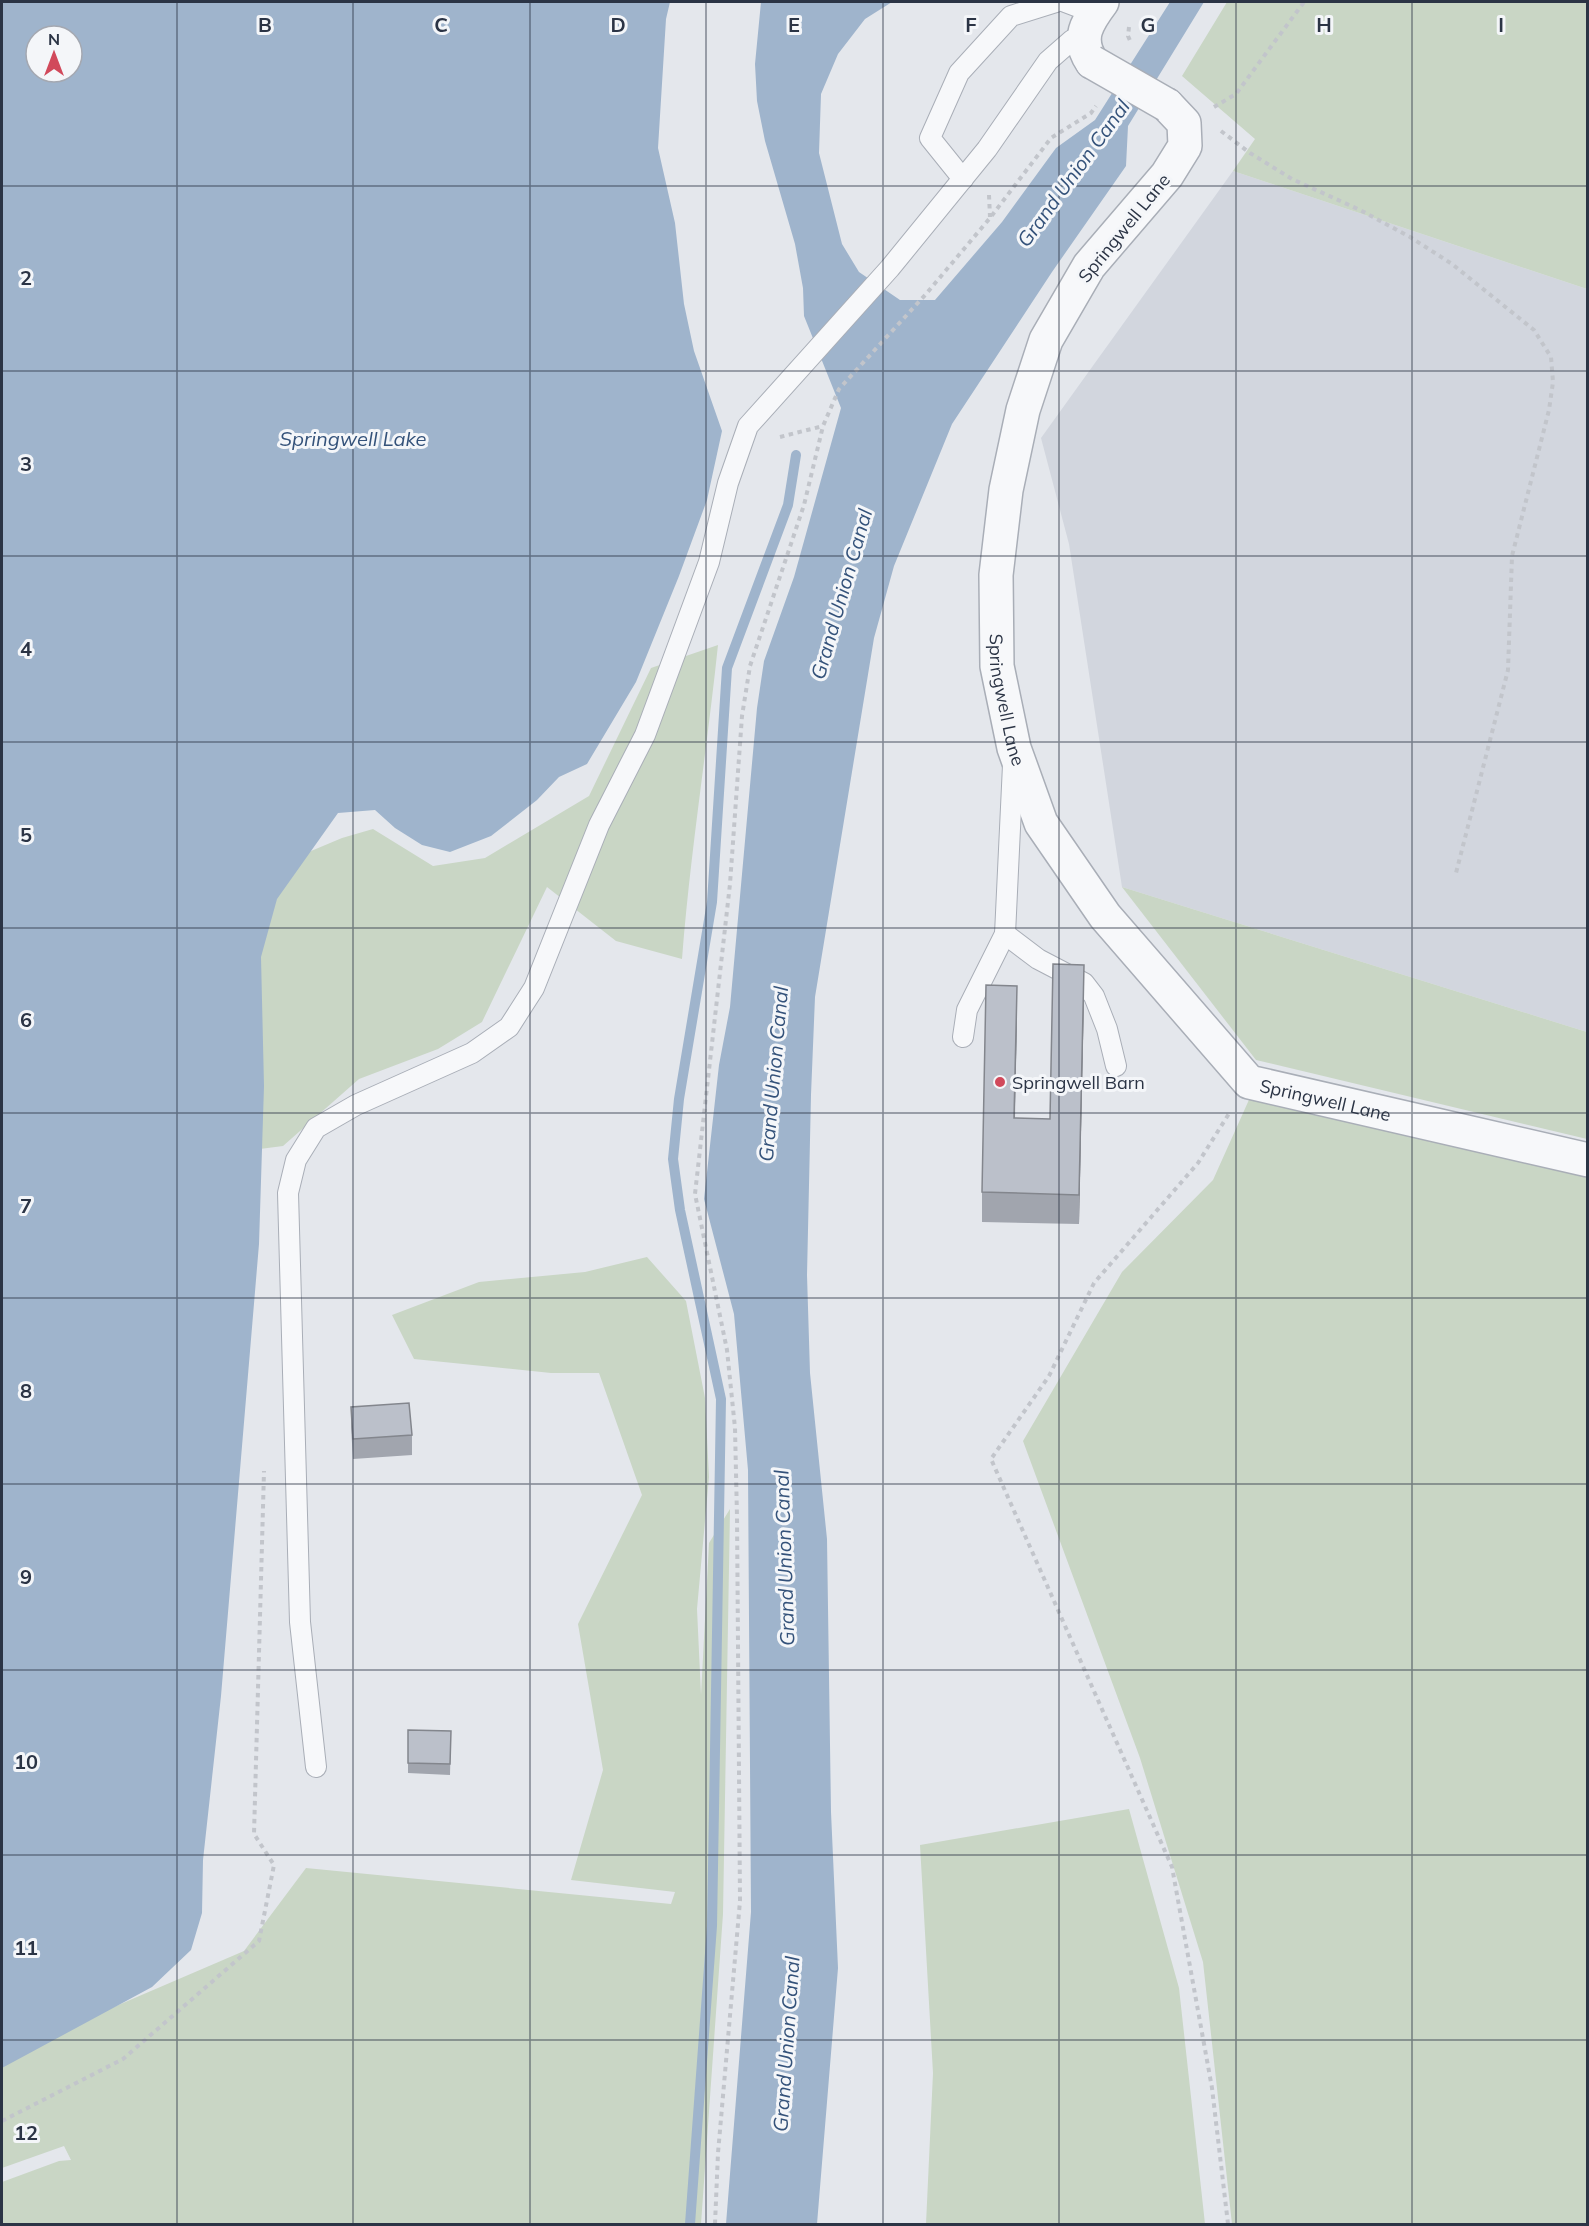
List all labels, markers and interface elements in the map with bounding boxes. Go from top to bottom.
text: B [258,12,272,37]
text: C [434,12,448,37]
text: D [610,12,626,37]
text: E [788,12,800,37]
text: F [965,12,977,37]
text: G [1141,12,1155,37]
text: H [1316,12,1332,37]
text: I [1498,12,1504,37]
north arrow [24,24,84,84]
text: N [48,29,60,49]
water label: Grand Union Canal [1011,94,1135,252]
street label: Springwell Lane [1073,169,1175,287]
text: 2 [20,265,32,290]
water label: Springwell Lake [280,426,427,451]
text: 3 [20,451,32,476]
water label: Grand Union Canal [805,506,877,682]
street label: Springwell Lane [985,634,1031,769]
text: 4 [20,636,32,661]
text: 5 [20,822,32,847]
water label: Grand Union Canal [753,985,793,1163]
text: 6 [20,1007,32,1032]
place label: Springwell Barn [1012,1071,1145,1094]
street label: Springwell Lane [1258,1073,1393,1126]
marker: Springwell Barn [993,1075,1007,1089]
text: 7 [20,1193,32,1218]
text: 8 [20,1378,32,1403]
water label: Grand Union Canal [768,1469,800,1646]
text: 9 [20,1564,32,1589]
text: 10 [14,1749,38,1774]
text: 11 [14,1935,38,1960]
water label: Grand Union Canal [767,1955,805,2133]
text: 12 [14,2120,38,2145]

